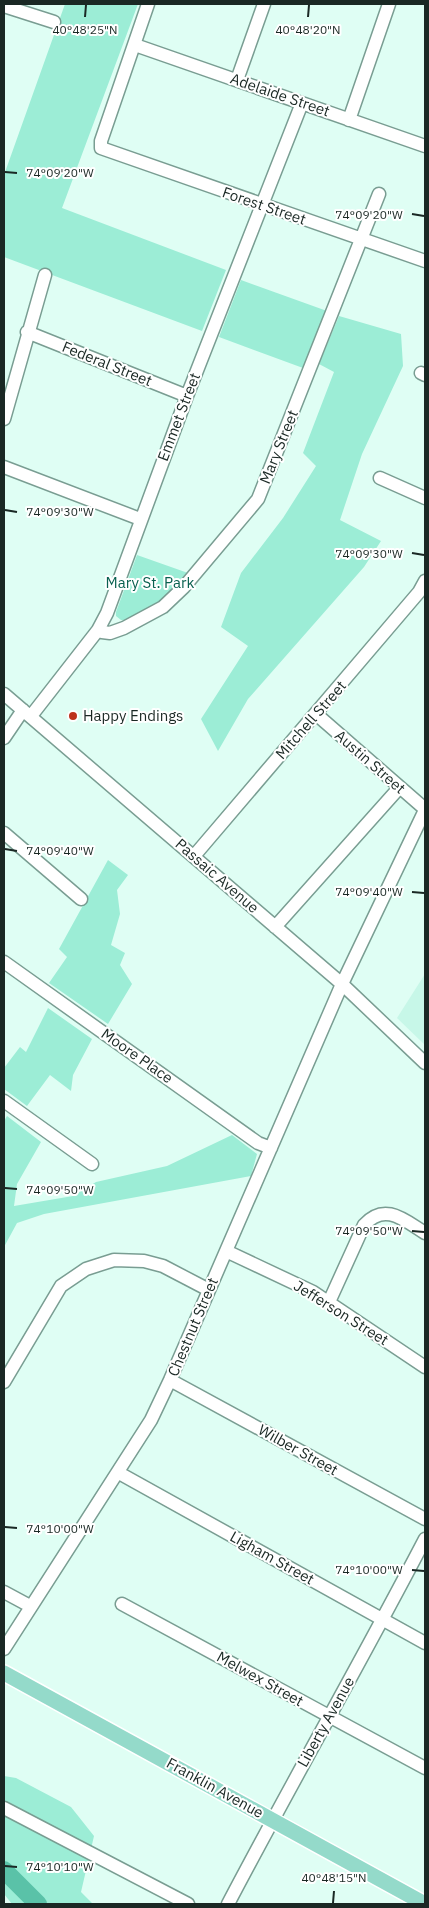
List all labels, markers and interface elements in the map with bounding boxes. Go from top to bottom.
text: 40°48'25"N [52,22,118,37]
text: 40°48'20"N [275,22,341,37]
street label: Adelaide Street [228,69,332,120]
text: 74°09'20"W [26,165,94,180]
street label: Forest Street [220,182,308,229]
text: 74°09'20"W [335,207,403,222]
street label: Federal Street [59,337,155,390]
street label: Emmet Street [153,370,204,464]
street label: Mary Street [255,407,302,487]
text: 74°09'30"W [26,504,94,519]
text: 74°09'30"W [335,546,403,561]
park label: Mary St. Park [106,573,195,592]
street label: Mitchell Street [271,676,350,763]
place label: Happy Endings [83,706,183,725]
marker: Happy Endings [67,710,79,722]
street label: Austin Street [331,726,410,798]
street label: Passaic Avenue [172,834,263,917]
text: 74°09'40"W [26,843,94,858]
text: 74°09'40"W [335,884,403,899]
street label: Moore Place [98,1024,177,1087]
text: 74°09'50"W [26,1182,94,1197]
text: 74°09'50"W [335,1223,403,1238]
street label: Chestnut Street [163,1275,222,1379]
street label: Jefferson Street [290,1276,392,1349]
street label: Wilber Street [255,1420,341,1479]
text: 74°10'00"W [26,1521,94,1536]
street label: Ligham Street [227,1527,318,1589]
text: 74°10'00"W [335,1562,403,1577]
street label: Melwex Street [214,1647,307,1710]
street label: Liberty Avenue [293,1673,358,1770]
street label: Franklin Avenue [163,1753,267,1822]
text: 74°10'10"W [26,1859,94,1874]
text: 40°48'15"N [301,1870,367,1885]

